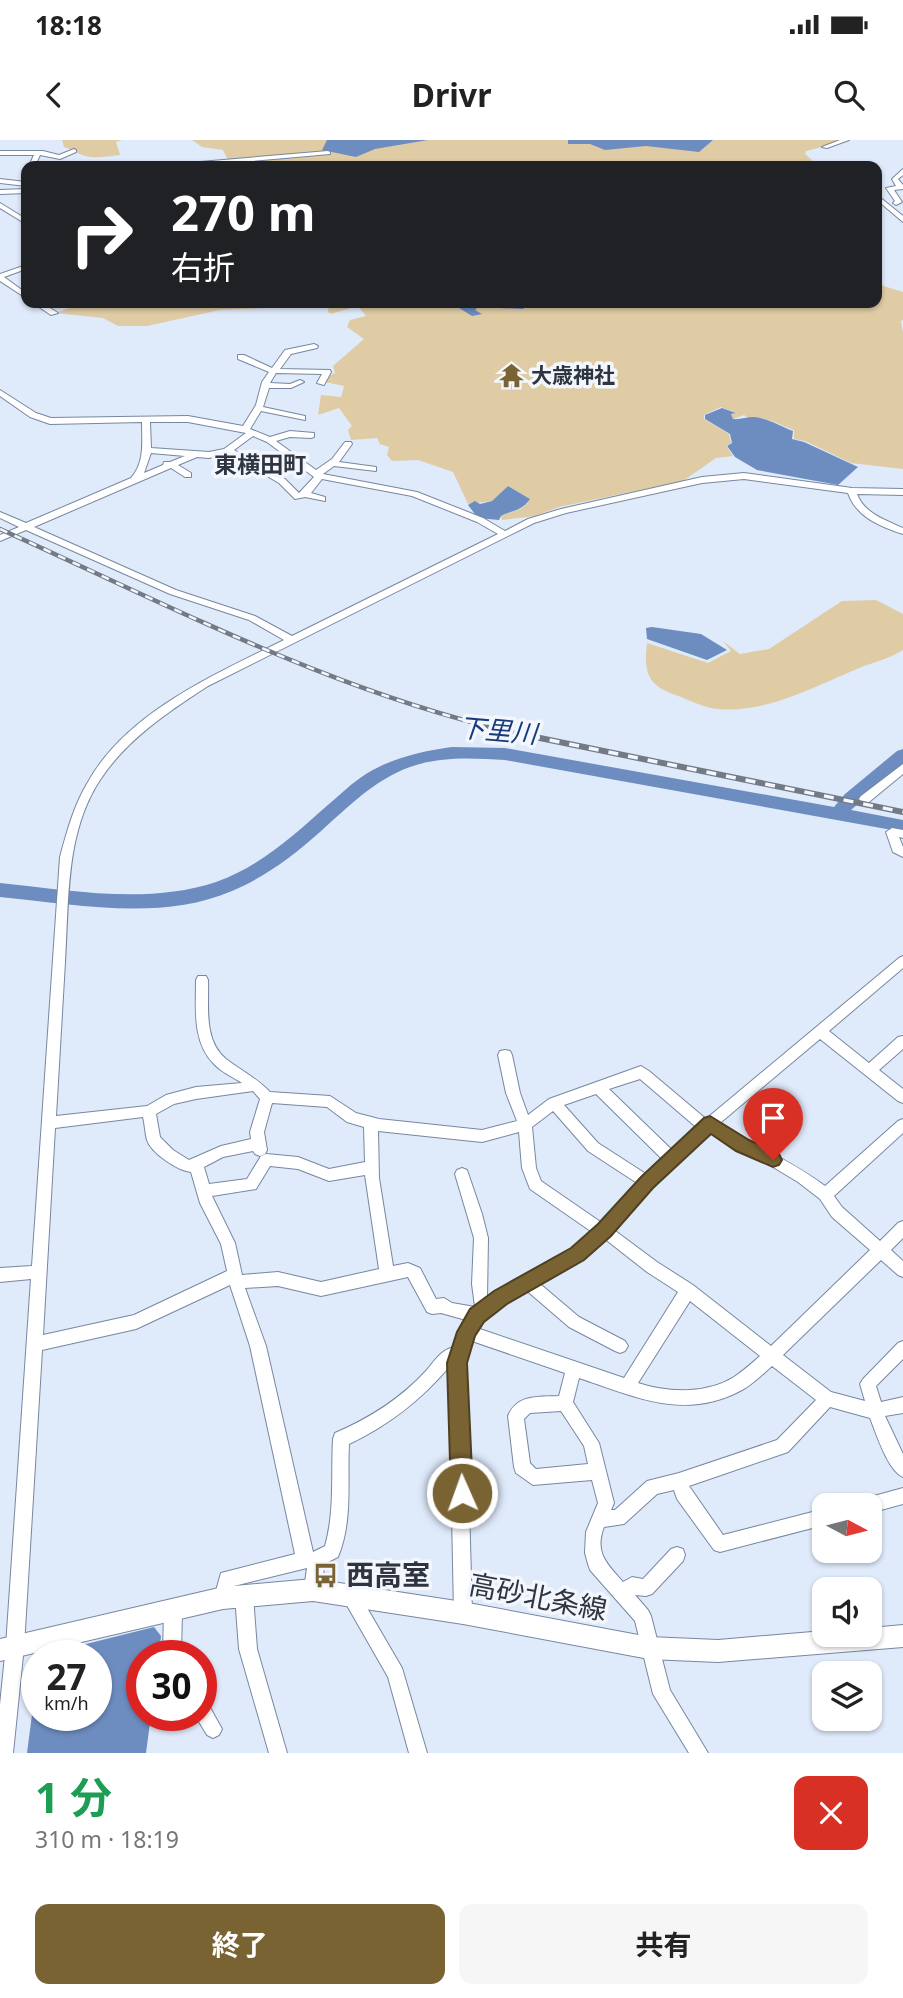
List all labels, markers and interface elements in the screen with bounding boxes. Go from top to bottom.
text: 18:18 [35,7,102,43]
text: Drivr [412,73,491,116]
icon: back [35,76,73,114]
icon: search [830,76,868,114]
text: 270 m [171,179,316,245]
icon: right [56,189,147,280]
text: 右折 [171,245,235,288]
place label: 大歳神社 [531,361,615,389]
temple icon: 大歳神社 [497,362,525,390]
district label: 東横田町 [214,448,306,480]
water label: 下里川 [458,709,541,752]
pin [743,1088,803,1160]
icon: arrive [754,1099,792,1137]
position arrow [425,1456,499,1530]
north arrow [812,1493,882,1563]
map controls [812,1493,882,1731]
place label: 西高室 [346,1555,430,1593]
bus stop icon: 西高室 [312,1561,340,1589]
street label: 高砂北条線 [466,1564,611,1628]
button: sound [812,1577,882,1647]
speed limit sign: 30 [126,1640,217,1731]
text: 27 [46,1653,87,1700]
button: layers [812,1661,882,1731]
text: km/h [44,1691,89,1715]
text: 1 分 [35,1768,112,1825]
button: close [794,1776,868,1850]
text: 310 m · 18:19 [35,1823,179,1855]
button: 終了 [35,1904,445,1984]
button: 共有 [459,1904,868,1984]

